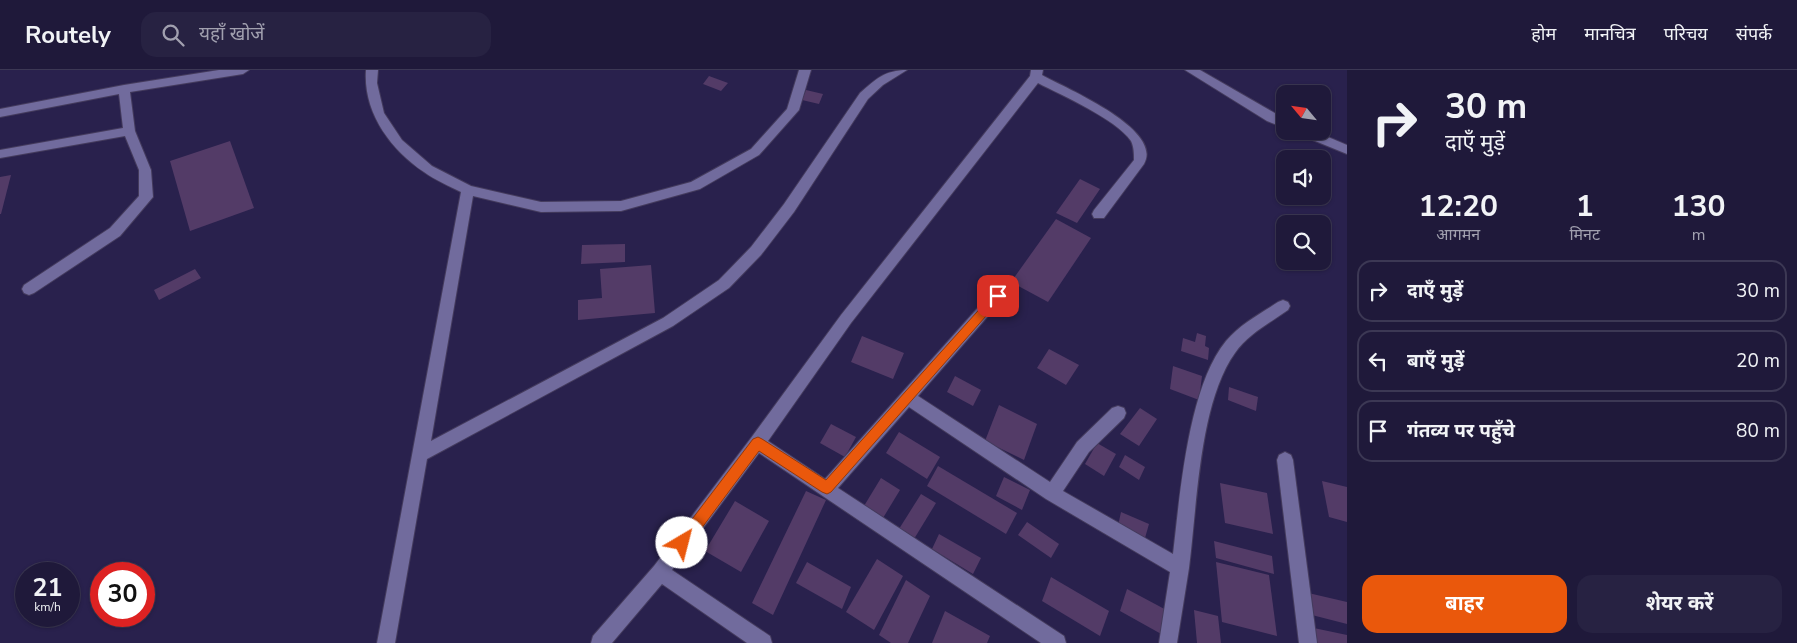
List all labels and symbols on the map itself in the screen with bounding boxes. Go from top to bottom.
north arrow [1276,85,1331,140]
pin [977,275,1019,317]
position arrow [655,516,707,568]
speed limit sign: 30 [90,562,155,627]

